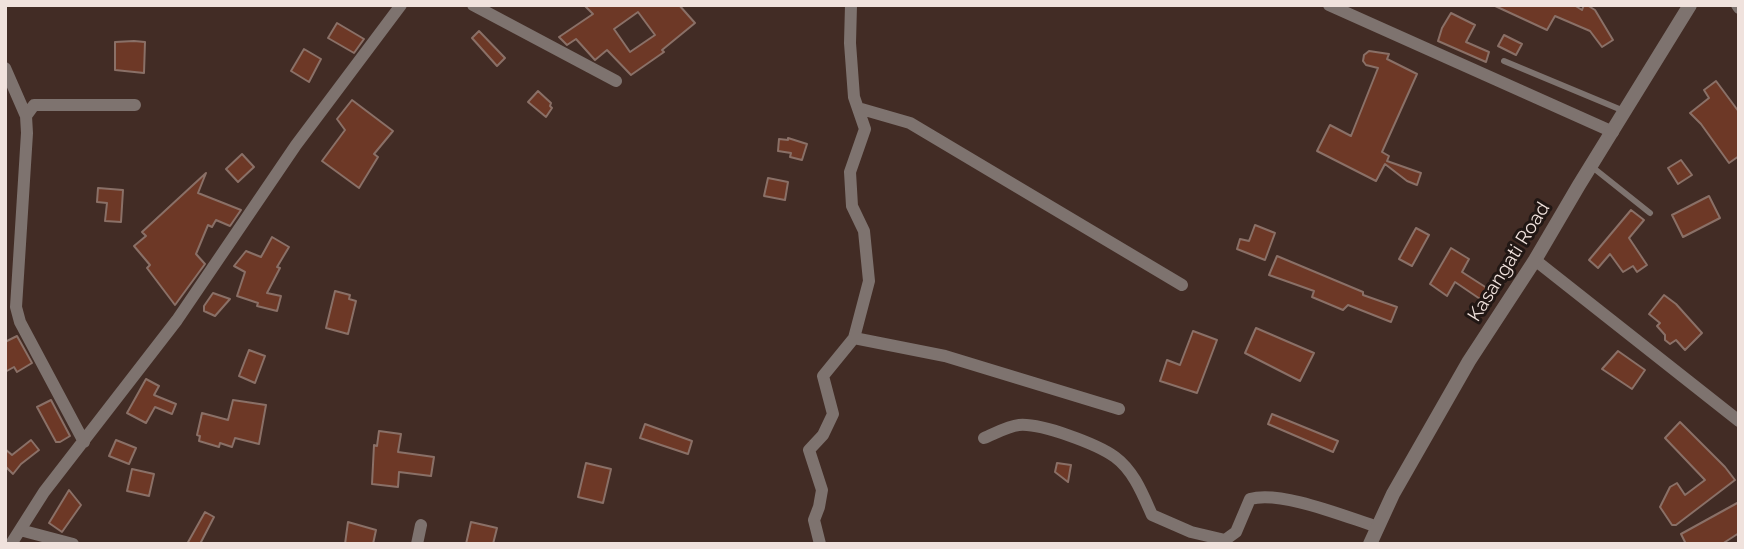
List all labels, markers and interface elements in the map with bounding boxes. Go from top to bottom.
street label: Kasangati Road [1463,198,1555,326]

